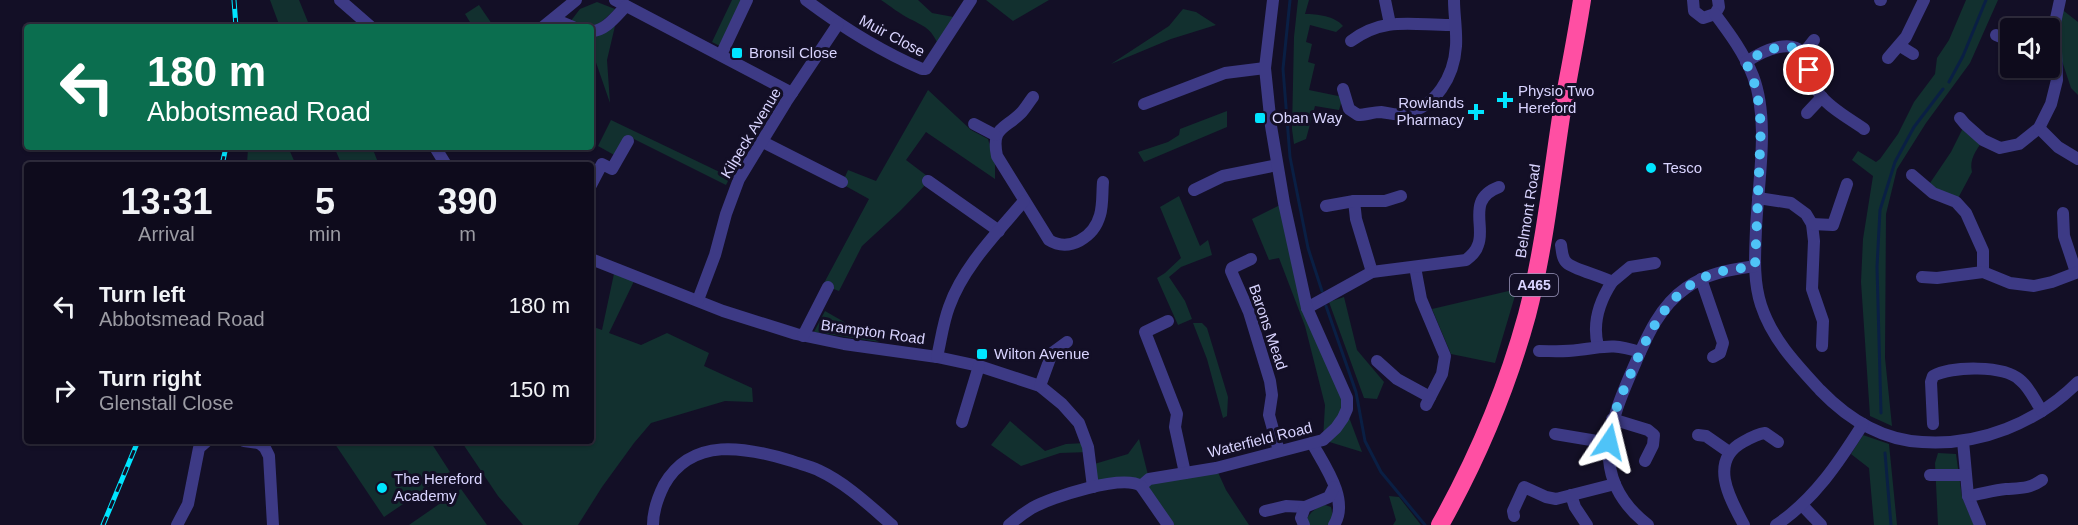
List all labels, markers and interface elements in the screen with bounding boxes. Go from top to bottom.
street label: Muir Close [857,11,928,60]
map controls [2000,18,2060,78]
button: sound [2000,18,2060,78]
place label: Bronsil Close [749,44,837,61]
pin [1783,44,1834,95]
marker: Bronsil Close [730,46,744,60]
icon: left [48,48,126,126]
text: 180 m [147,48,266,95]
icon: arrive [1792,53,1825,86]
place label: Physio Two Hereford [1518,82,1594,116]
street label: Kilpeck Avenue [717,85,784,181]
marker: Physio Two Hereford [1496,91,1514,109]
place label: Rowlands Pharmacy [1396,94,1464,128]
text: Abbotsmead Road [147,97,371,127]
marker: Rowlands Pharmacy [1469,105,1483,119]
place label: Oban Way [1272,109,1343,126]
marker: Oban Way [1253,111,1267,125]
place label: Tesco [1663,159,1702,176]
marker: Tesco [1644,161,1658,175]
street label: Belmont Road [1512,163,1543,259]
text: 13:31 [120,181,212,222]
text: 5 [315,181,335,222]
text: 390 [437,181,498,222]
text: Arrival [138,223,195,245]
text: min [309,223,341,245]
text: m [459,223,476,245]
road number: A465 [1510,274,1558,296]
text: Turn left [99,282,185,307]
street label: Barons Mead [1246,282,1291,372]
icon: left [48,290,81,323]
text: 180 m [509,293,570,318]
text: Abbotsmead Road [99,308,265,330]
street label: Brampton Road [820,316,926,347]
place label: Wilton Avenue [994,345,1090,362]
marker: Wilton Avenue [975,347,989,361]
text: Turn right [99,366,201,391]
icon: right [48,374,81,407]
text: 150 m [509,377,570,402]
text: Glenstall Close [99,392,234,414]
position arrow [1577,410,1641,474]
street label: Waterfield Road [1206,418,1314,461]
place label: The Hereford Academy [394,470,482,504]
marker: The Hereford Academy [375,481,389,495]

